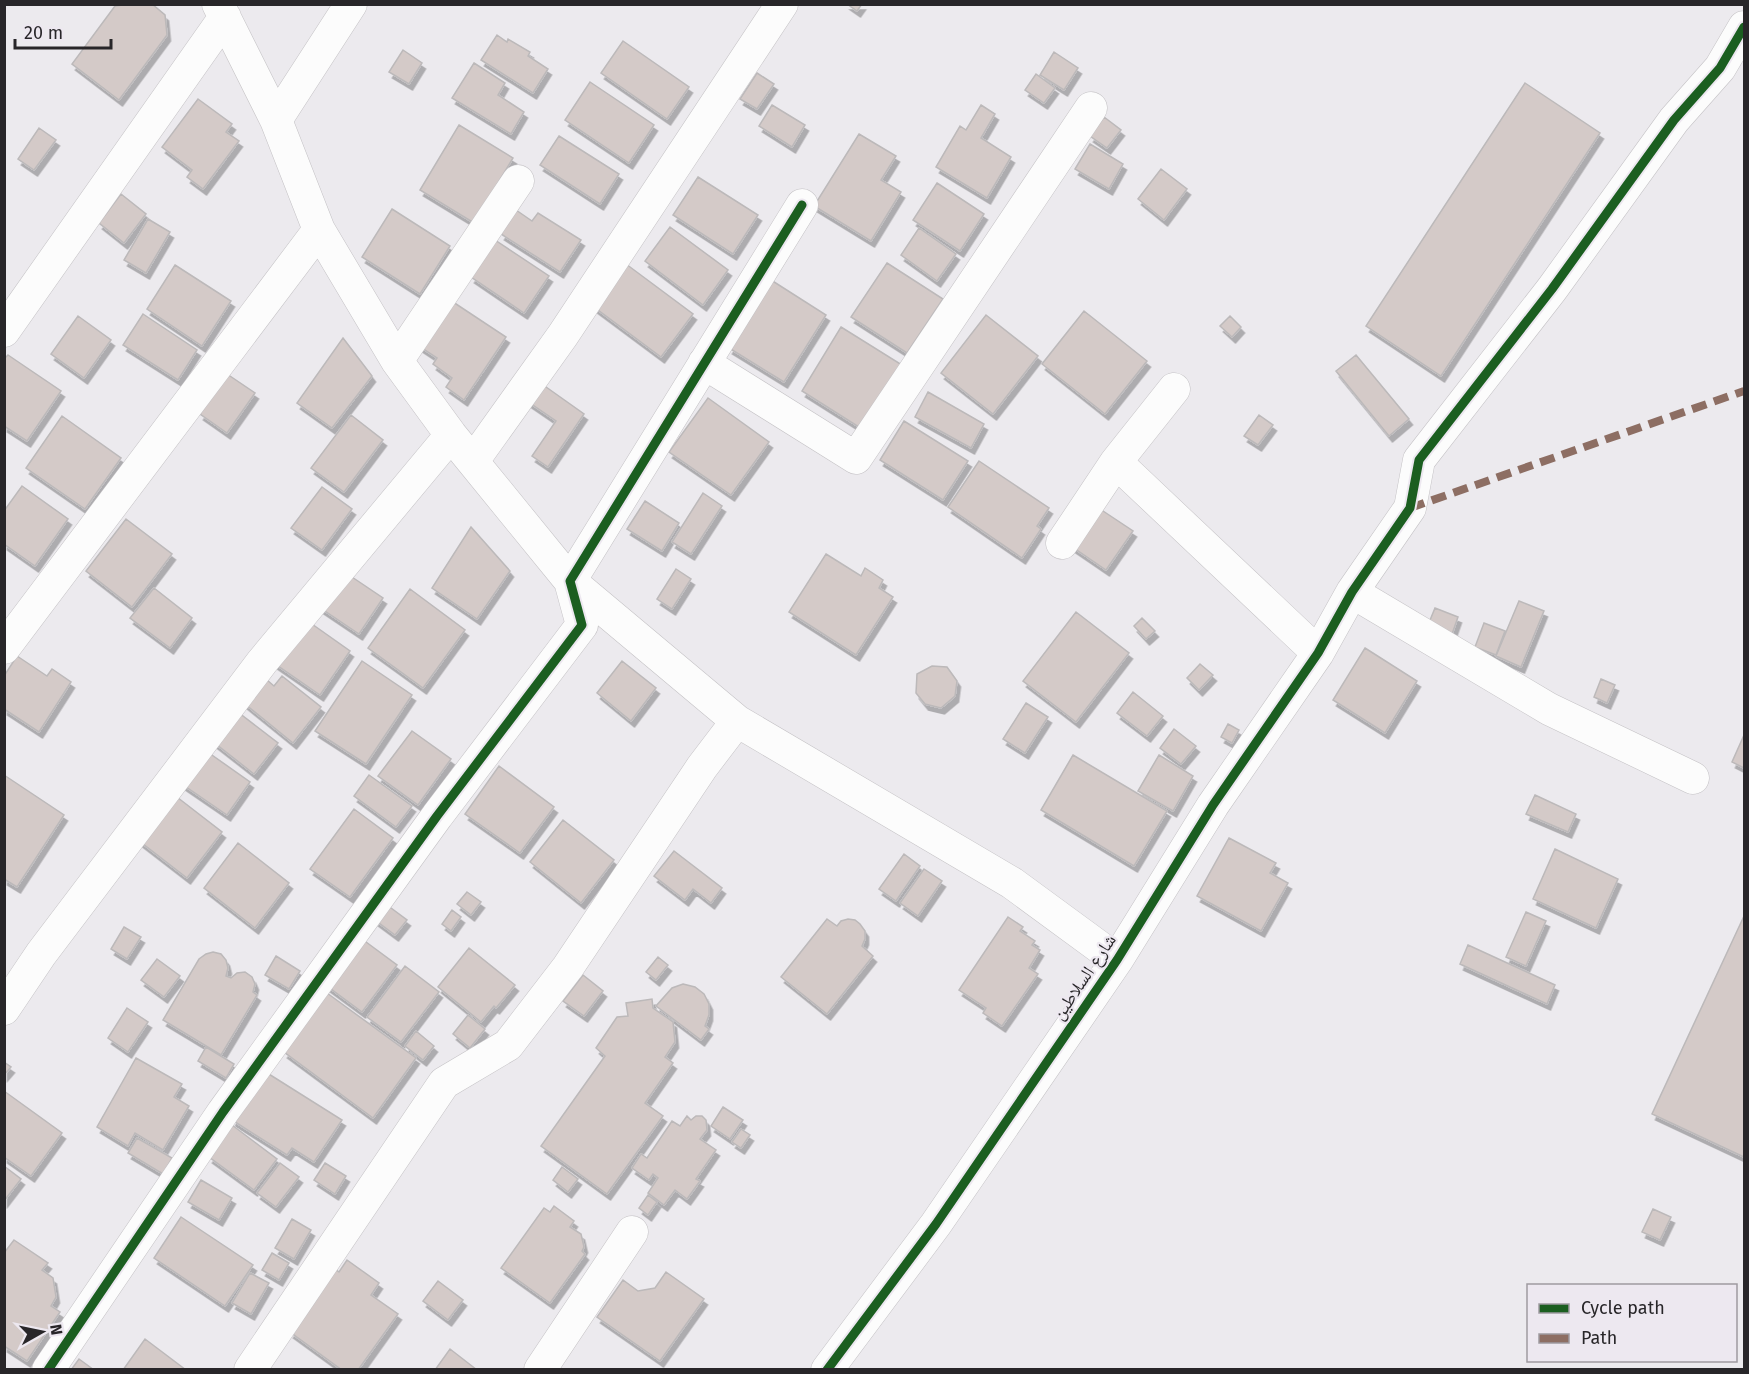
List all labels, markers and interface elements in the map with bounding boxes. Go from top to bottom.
scale bar [15,12,111,50]
text: 20 m [24,22,63,44]
street label: شارع السلاطين [1047,930,1121,1024]
legend [1527,1284,1737,1362]
text: Cycle path [1581,1297,1665,1319]
north arrow [12,1302,72,1362]
text: N [46,1323,67,1336]
text: Path [1581,1327,1617,1349]

